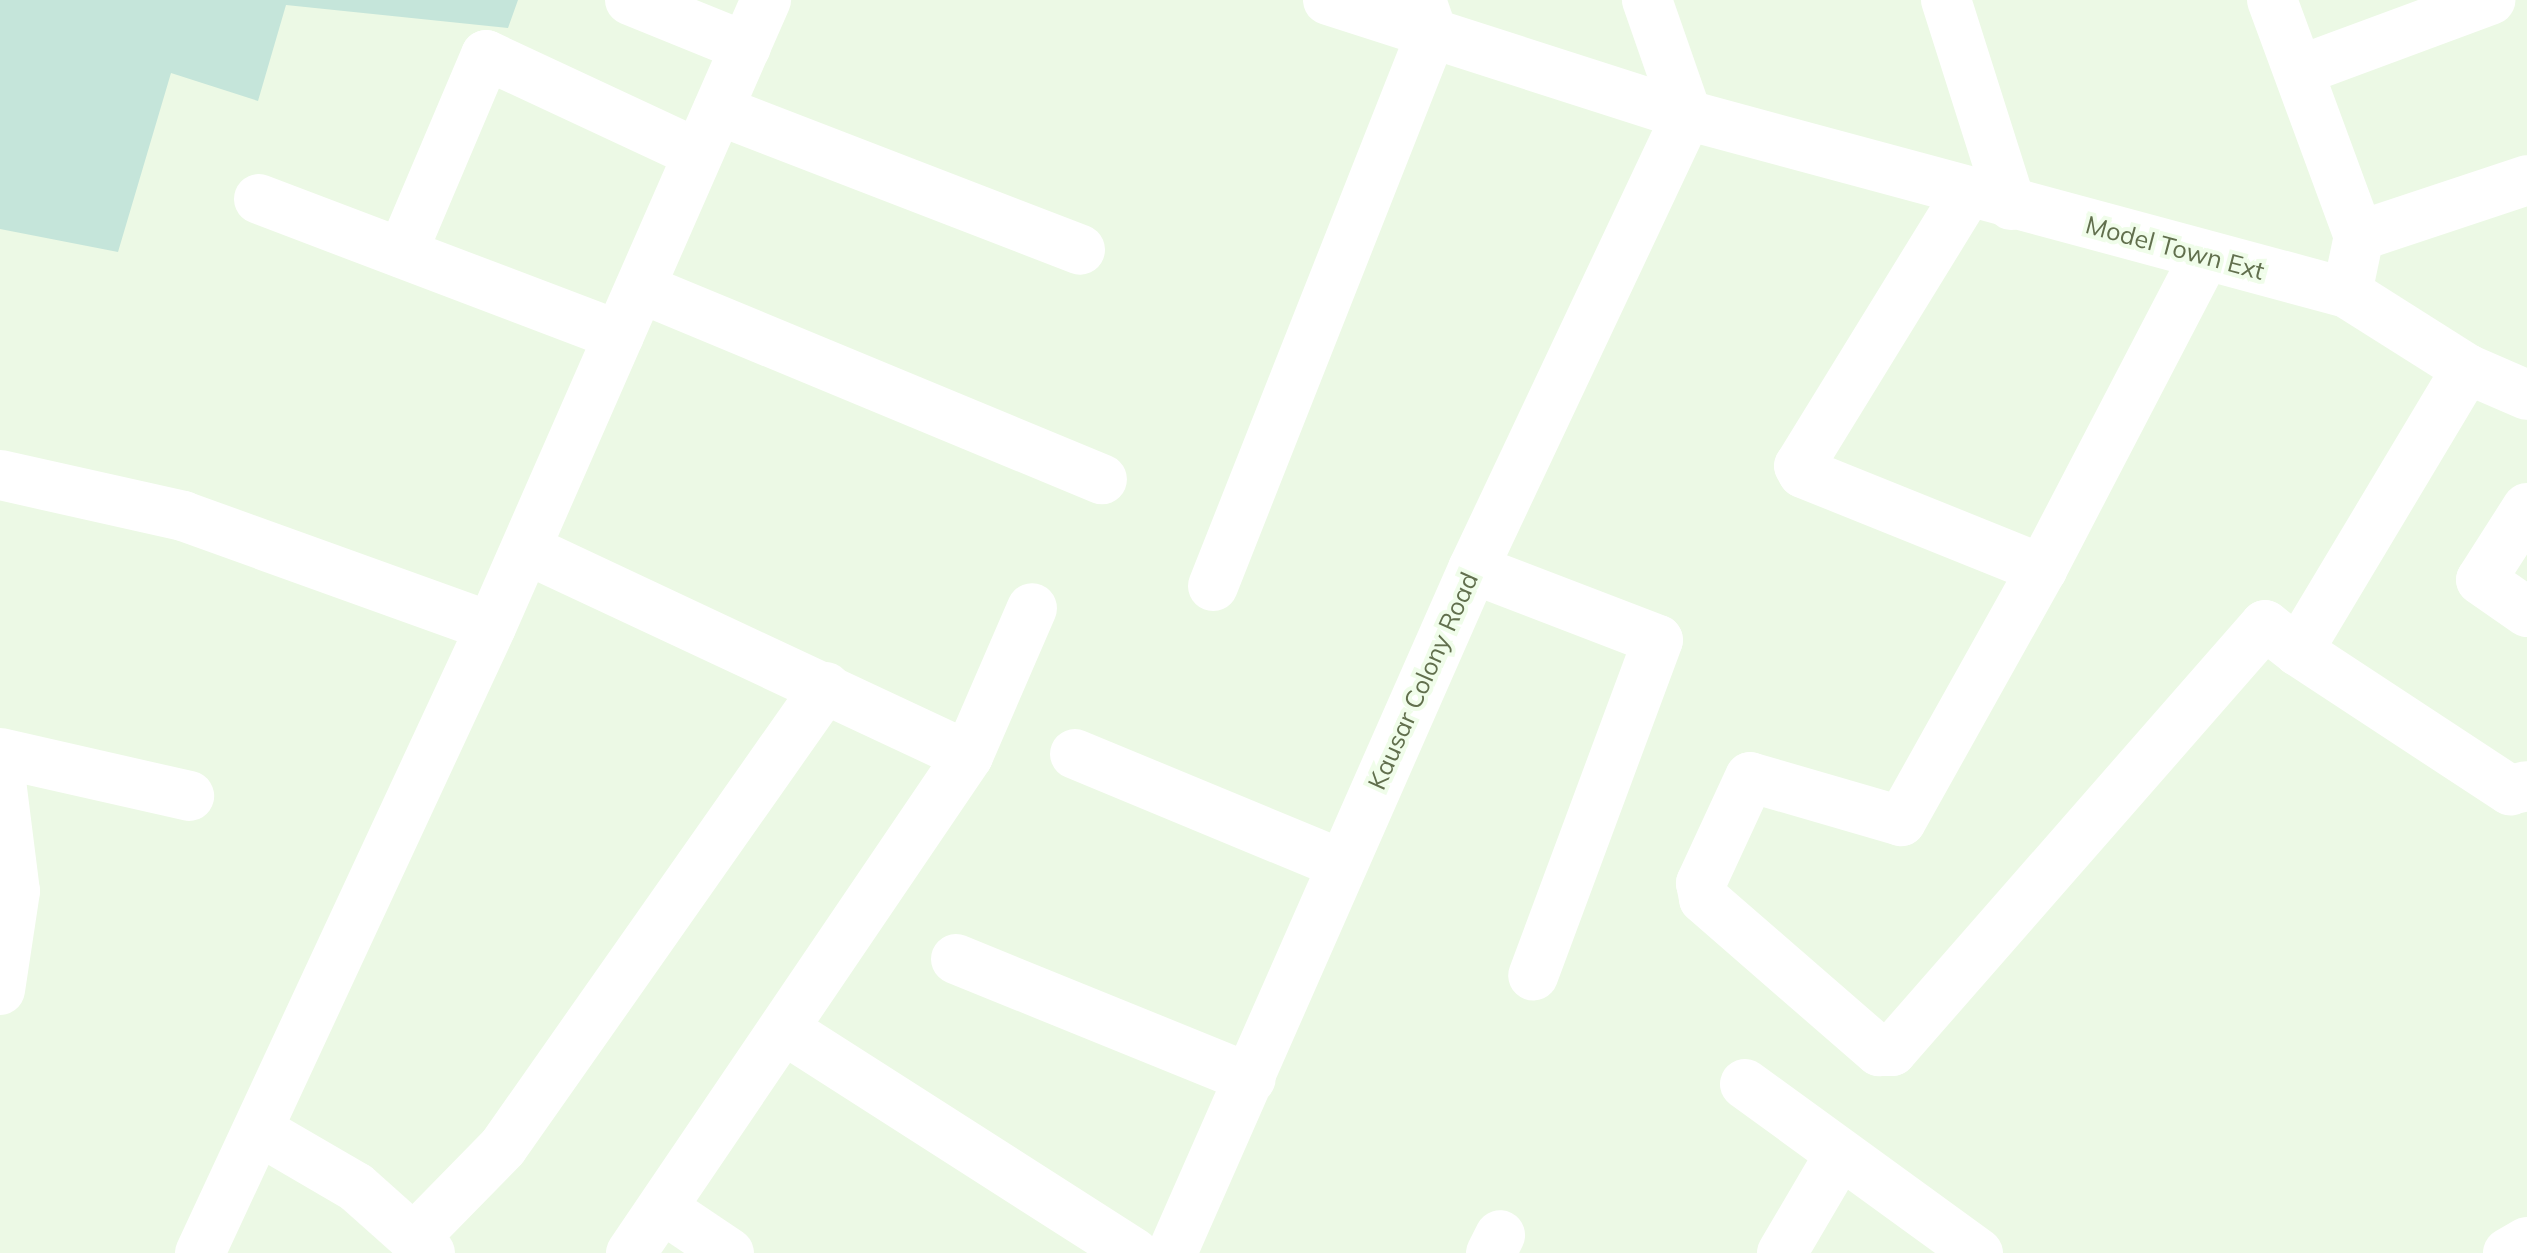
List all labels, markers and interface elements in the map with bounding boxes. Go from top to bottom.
street label: Model Town Ext [2082,210,2268,286]
street label: Kausar Colony Road [1362,568,1484,794]

